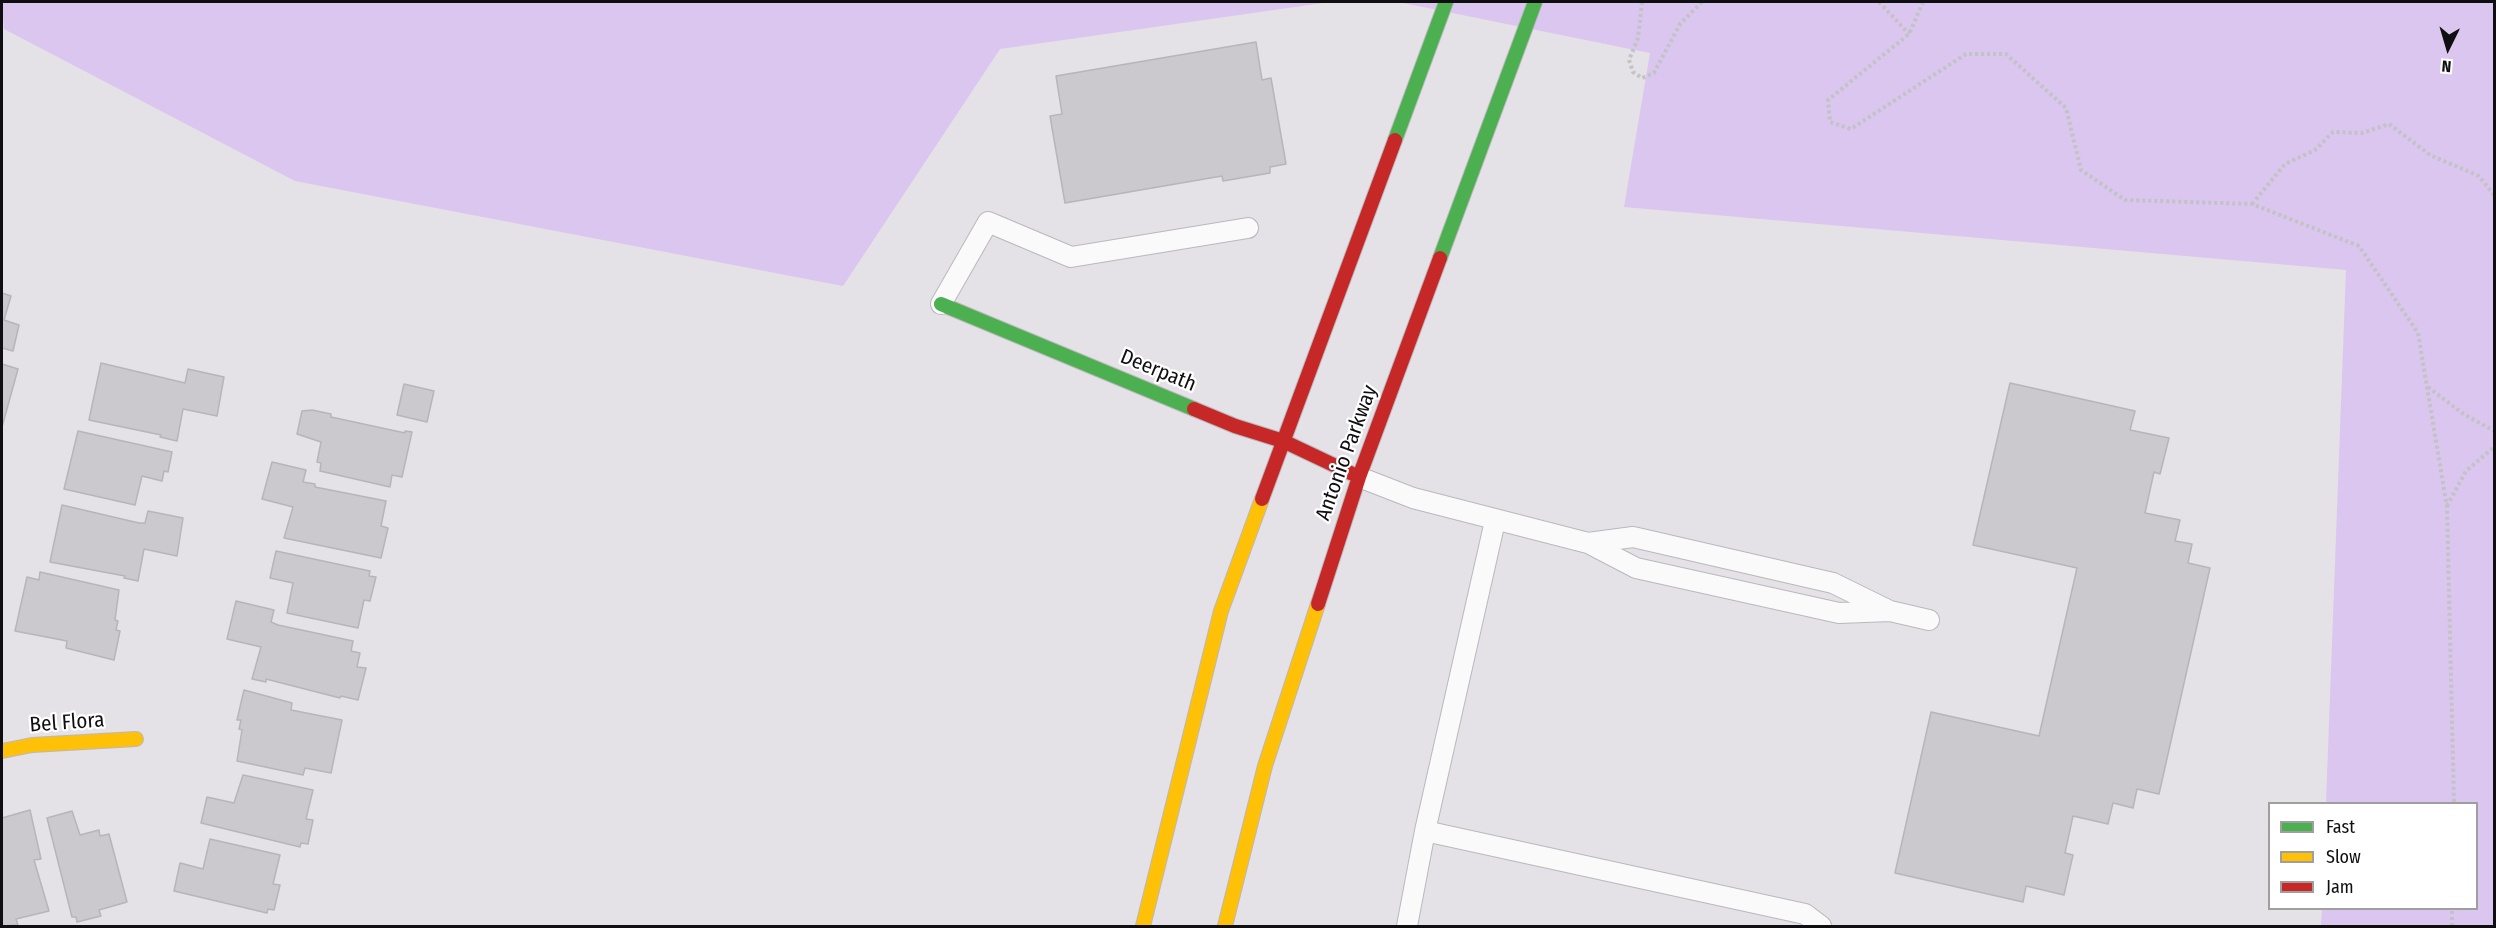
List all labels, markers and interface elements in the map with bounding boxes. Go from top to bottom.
north arrow [2418,18,2478,78]
text: N [2441,57,2452,76]
street label: Deerpath [1116,344,1200,398]
street label: Antonio Parkway [1311,382,1383,524]
street label: Bel Flora [29,708,105,738]
legend [2268,802,2478,910]
text: Fast [2326,816,2355,838]
text: Slow [2326,846,2361,868]
text: Jam [2326,876,2354,898]

